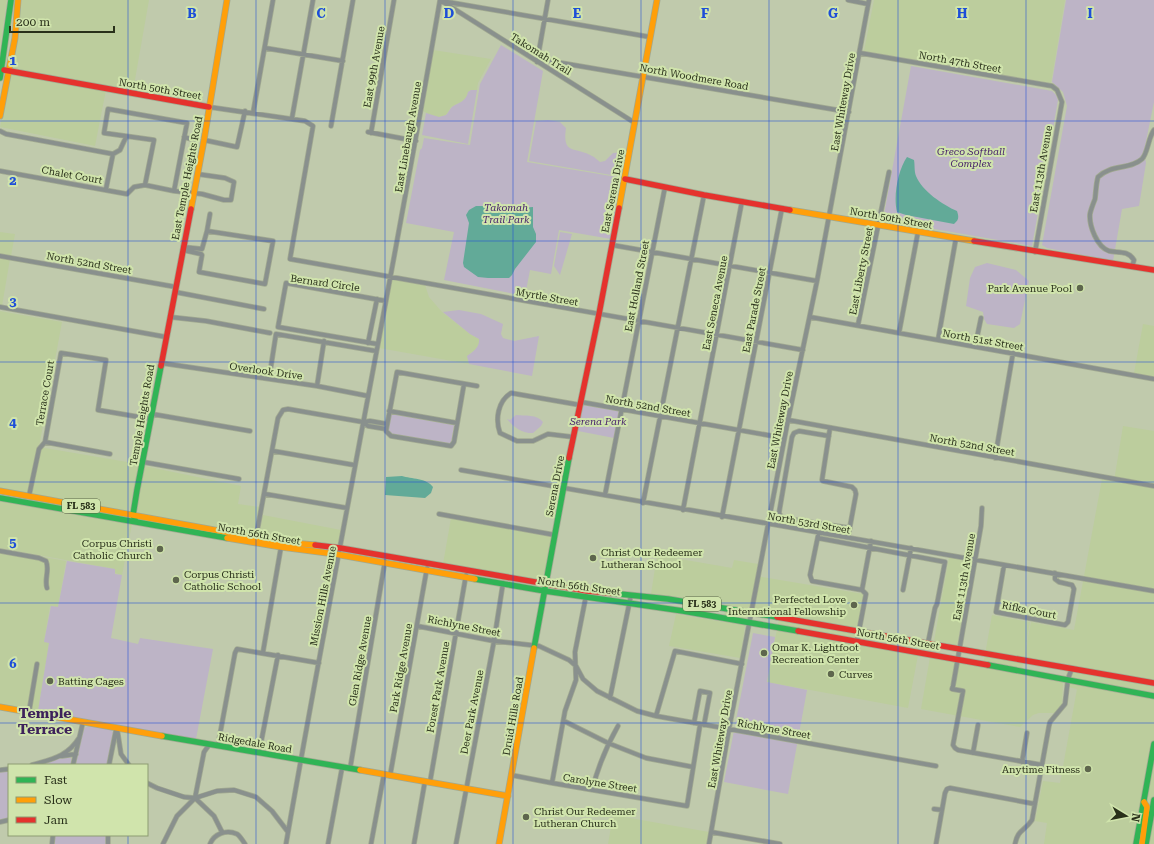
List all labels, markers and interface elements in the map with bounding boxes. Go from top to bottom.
text: B [187,6,197,21]
text: C [316,6,326,21]
text: D [444,6,454,21]
text: E [573,6,581,21]
text: F [701,6,709,21]
text: G [828,6,838,21]
text: H [957,6,968,21]
text: I [1087,6,1093,21]
scale bar [10,8,114,34]
text: 200 m [16,15,50,29]
street label: East 99th Avenue [361,25,387,109]
street label: Takomah Trail [509,31,573,77]
street label: North 47th Street [918,49,1002,75]
street label: East Whiteway Drive [829,51,857,152]
text: 1 [9,53,17,68]
street label: North Woodmere Road [639,62,750,92]
street label: North 50th Street [118,76,202,102]
street label: East Linebaugh Avenue [393,80,423,193]
street label: East Temple Heights Road [170,115,205,241]
street label: East 113th Avenue [1028,124,1054,213]
park label: Greco Softball Complex [937,146,1005,169]
street label: East Serena Drive [600,148,627,234]
street label: Chalet Court [41,164,103,186]
text: 2 [9,173,17,188]
park label: Takomah Trail Park [482,202,530,225]
street label: North 50th Street [849,205,933,231]
street label: East Liberty Street [847,226,875,316]
street label: East Holland Street [623,239,651,333]
street label: North 52nd Street [46,250,133,276]
street label: East Seneca Avenue [700,254,730,351]
street label: East Parade Street [740,266,768,354]
street label: Bernard Circle [290,273,361,293]
place label: Park Avenue Pool [987,283,1072,294]
marker: Park Avenue Pool [1075,283,1085,293]
street label: Myrtle Street [515,286,579,308]
text: 3 [9,294,17,309]
street label: North 51st Street [942,327,1025,353]
street label: Terrace Court [34,359,56,427]
street label: Overlook Drive [229,360,304,382]
street label: Temple Heights Road [128,363,156,467]
street label: East Whiteway Drive [765,370,795,470]
street label: North 52nd Street [605,393,692,419]
text: 4 [9,415,17,430]
park label: Serena Park [569,416,627,427]
street label: North 52nd Street [929,432,1016,458]
street label: Serena Drive [544,454,566,517]
road number: FL 583 [62,499,100,513]
street label: North 53rd Street [767,510,852,536]
street label: North 56th Street [217,521,301,547]
street label: East 113th Avenue [951,532,977,621]
text: 5 [9,535,17,550]
place label: Corpus Christi Catholic Church [73,538,153,561]
marker: Corpus Christi Catholic Church [155,544,165,554]
street label: Mission Hills Avenue [308,545,338,647]
place label: Christ Our Redeemer Lutheran School [601,547,702,570]
marker: Christ Our Redeemer Lutheran School [588,553,598,563]
place label: Corpus Christi Catholic School [184,569,261,592]
marker: Corpus Christi Catholic School [171,575,181,585]
street label: North 56th Street [537,575,621,597]
place label: Perfected Love International Fellowship [728,594,847,617]
road number: FL 583 [683,597,721,611]
street label: Rifka Court [1001,599,1057,621]
marker: Perfected Love International Fellowship [849,600,859,610]
street label: Richlyne Street [427,614,502,639]
street label: Glen Ridge Avenue [347,615,373,707]
street label: Park Ridge Avenue [388,622,414,713]
street label: North 56th Street [856,626,940,652]
street label: Forest Park Avenue [425,640,452,734]
place label: Omar K. Lightfoot Recreation Center [772,642,859,665]
marker: Omar K. Lightfoot Recreation Center [759,648,769,658]
text: 6 [9,656,17,671]
street label: Deer Park Avenue [458,668,486,755]
marker: Curves [826,669,836,679]
place label: Curves [839,669,873,680]
street label: Druid Hills Road [501,675,525,756]
marker: Batting Cages [45,676,55,686]
place label: Batting Cages [58,676,124,687]
street label: East Whiteway Drive [706,688,734,789]
district label: Temple Terrace [18,705,72,737]
street label: Richlyne Street [737,717,812,741]
street label: Ridgedale Road [217,731,293,755]
legend [8,764,148,836]
place label: Anytime Fitness [1002,764,1080,775]
marker: Anytime Fitness [1083,764,1093,774]
street label: Carolyne Street [562,772,638,794]
text: Fast [44,773,68,787]
text: Slow [44,793,72,807]
north arrow [1106,796,1146,836]
place label: Christ Our Redeemer Lutheran Church [534,806,635,829]
marker: Christ Our Redeemer Lutheran Church [521,812,531,822]
text: N [1128,812,1142,823]
text: Jam [44,813,68,827]

